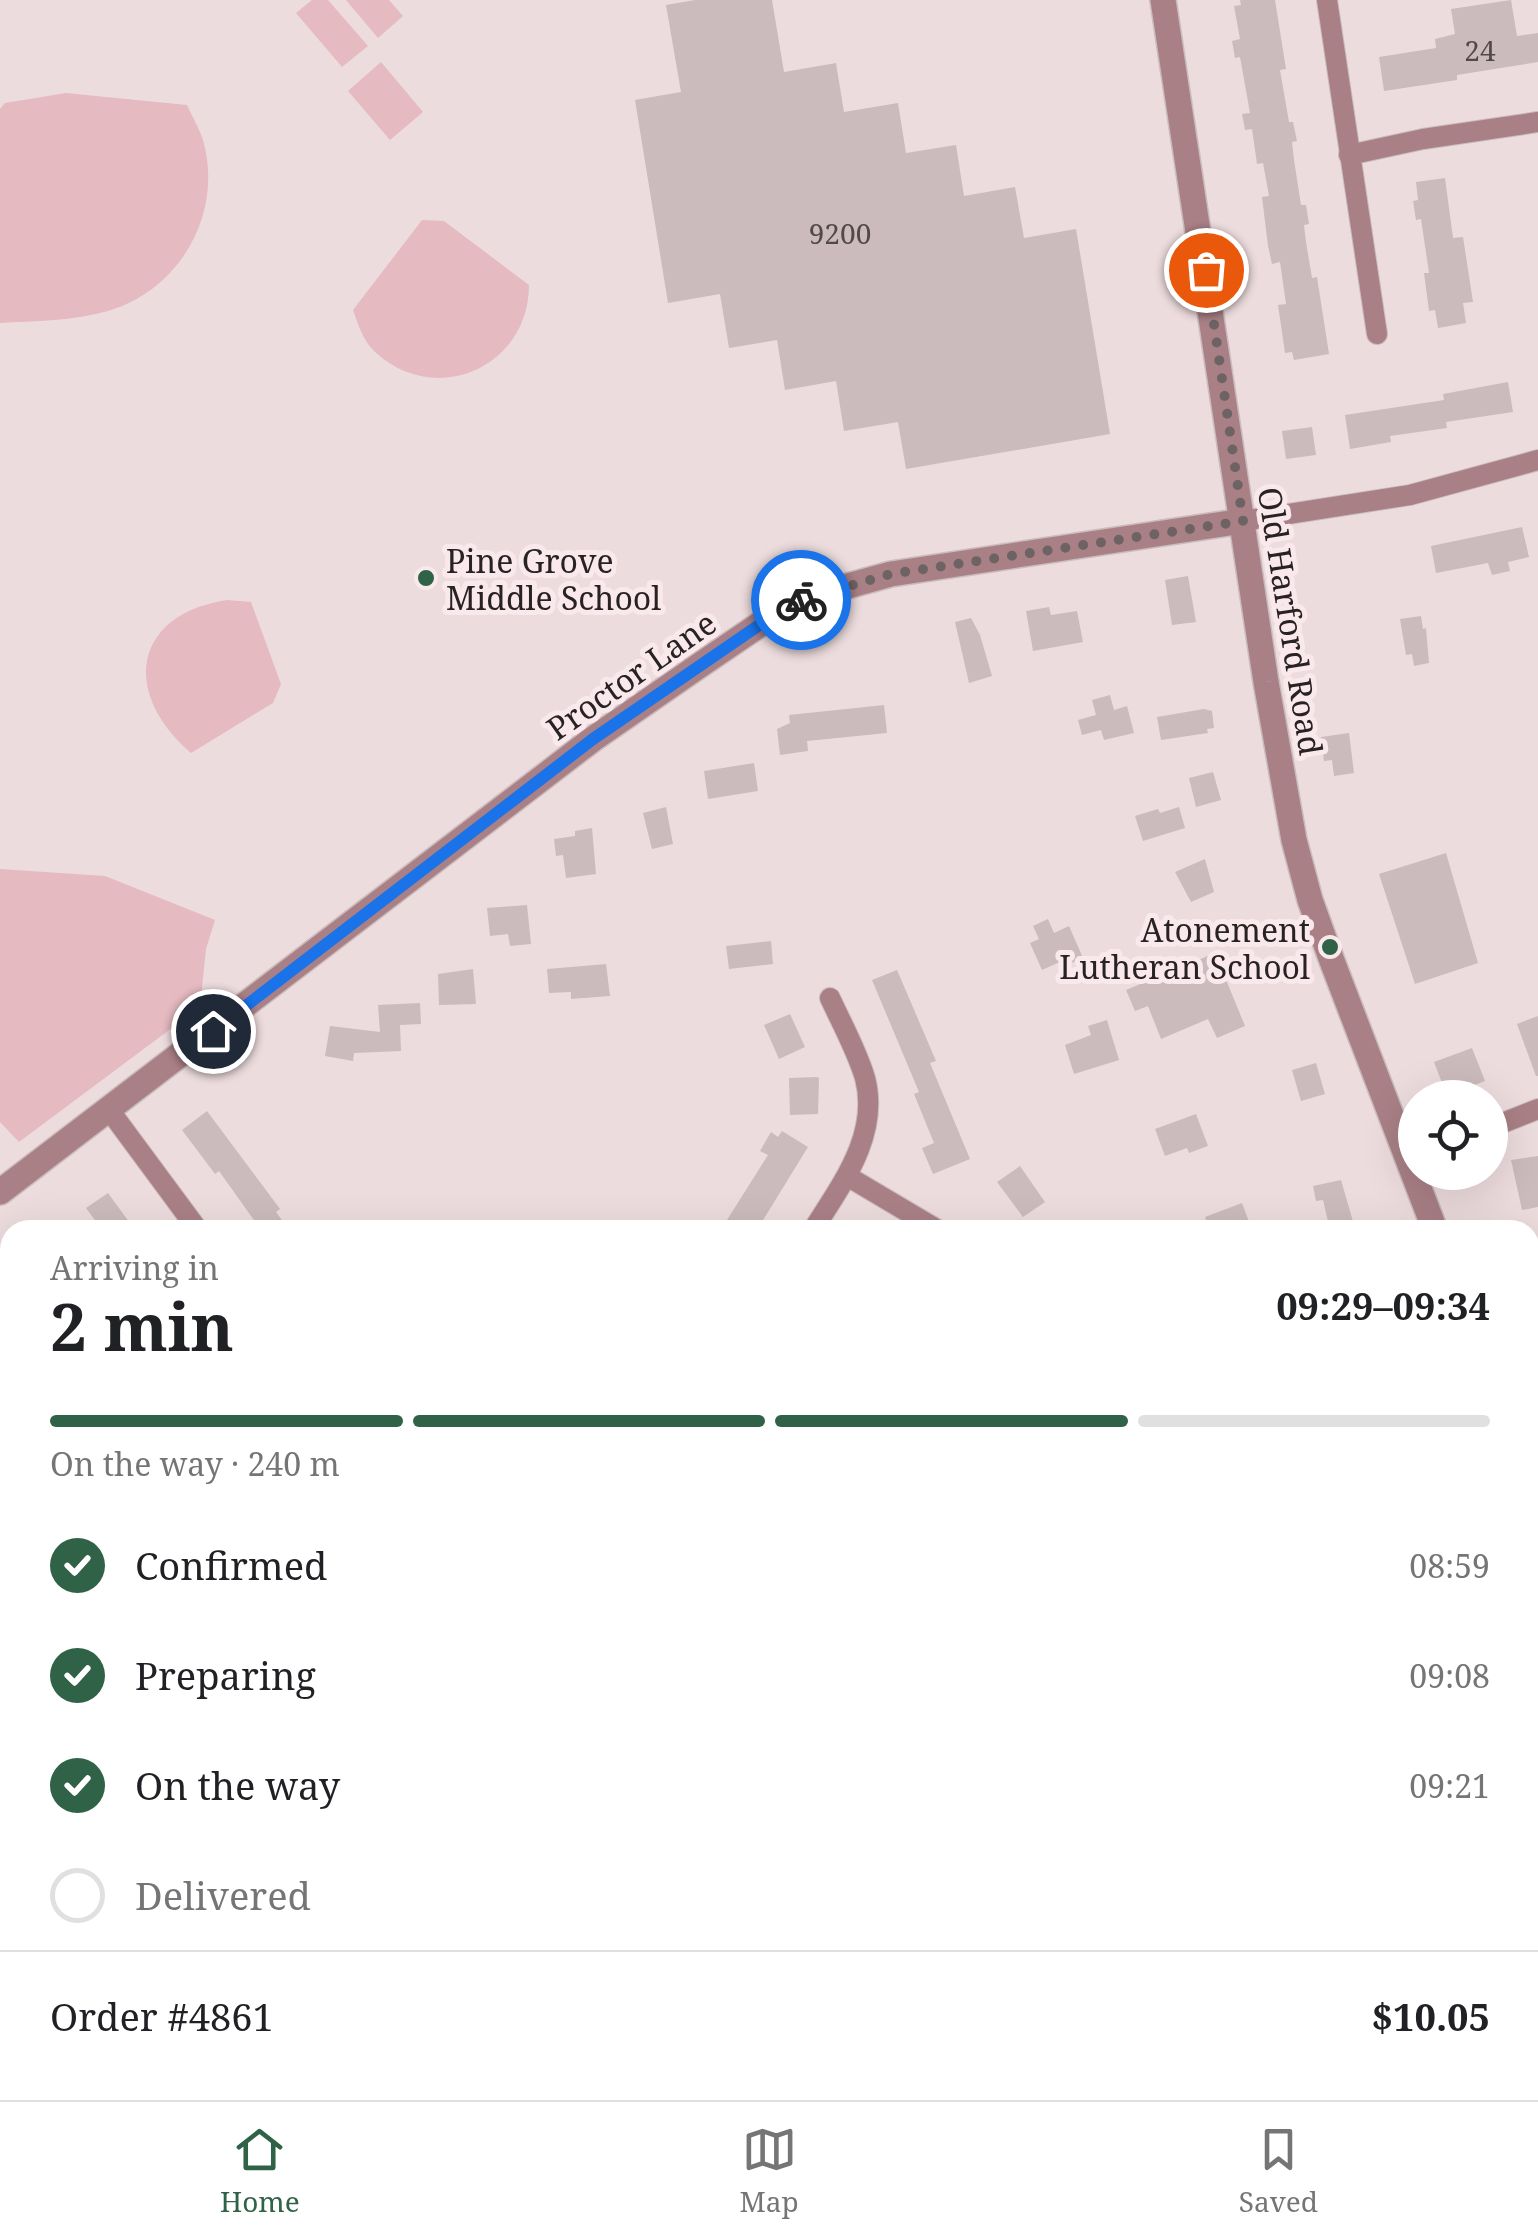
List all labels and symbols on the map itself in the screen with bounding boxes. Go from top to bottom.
house number: 24 [1464,31,1496,69]
house number: 9200 [809,214,871,252]
pin [1164,228,1249,313]
street label: Old Harford Road [1249,484,1333,758]
place label: Pine Grove Middle School [446,539,661,619]
courier [751,550,851,650]
marker: Pine Grove Middle School [415,567,437,589]
street label: Proctor Lane [538,601,724,749]
place label: Atonement Lutheran School [1059,908,1310,988]
marker: Atonement Lutheran School [1319,936,1341,958]
pin [171,989,256,1074]

